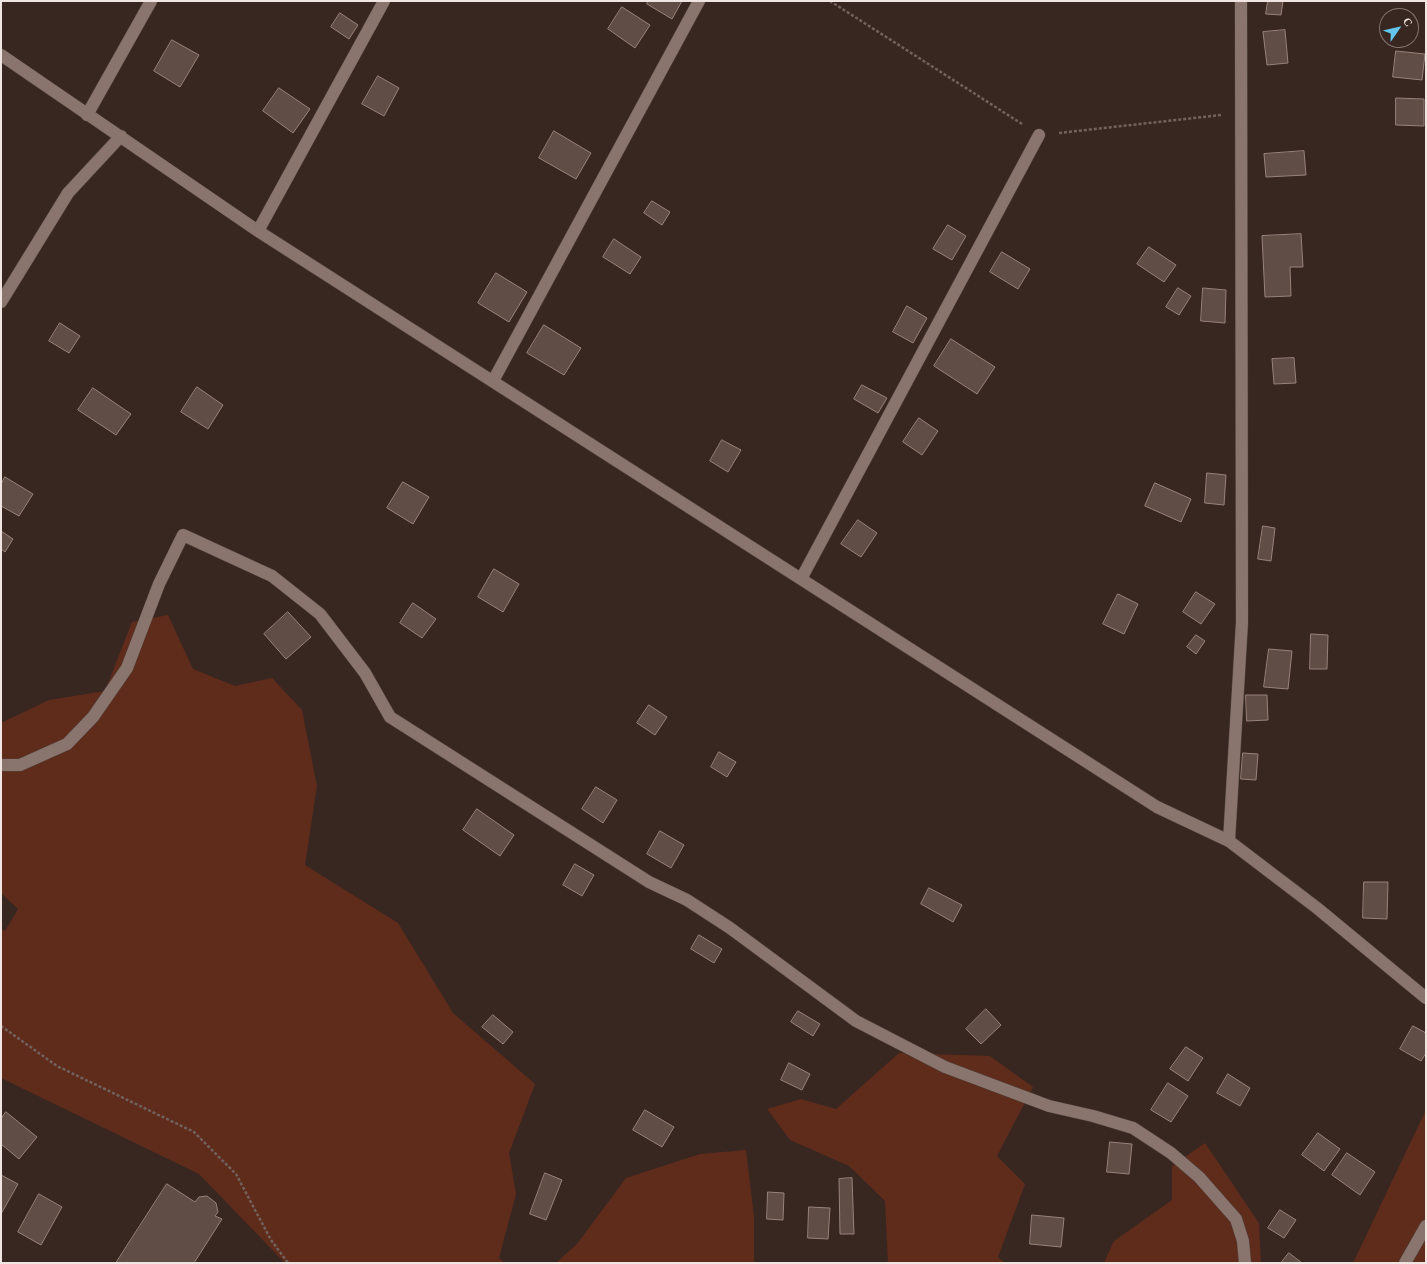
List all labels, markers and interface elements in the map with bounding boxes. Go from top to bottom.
north arrow [1379,8,1419,48]
text: С [1400,15,1416,29]

